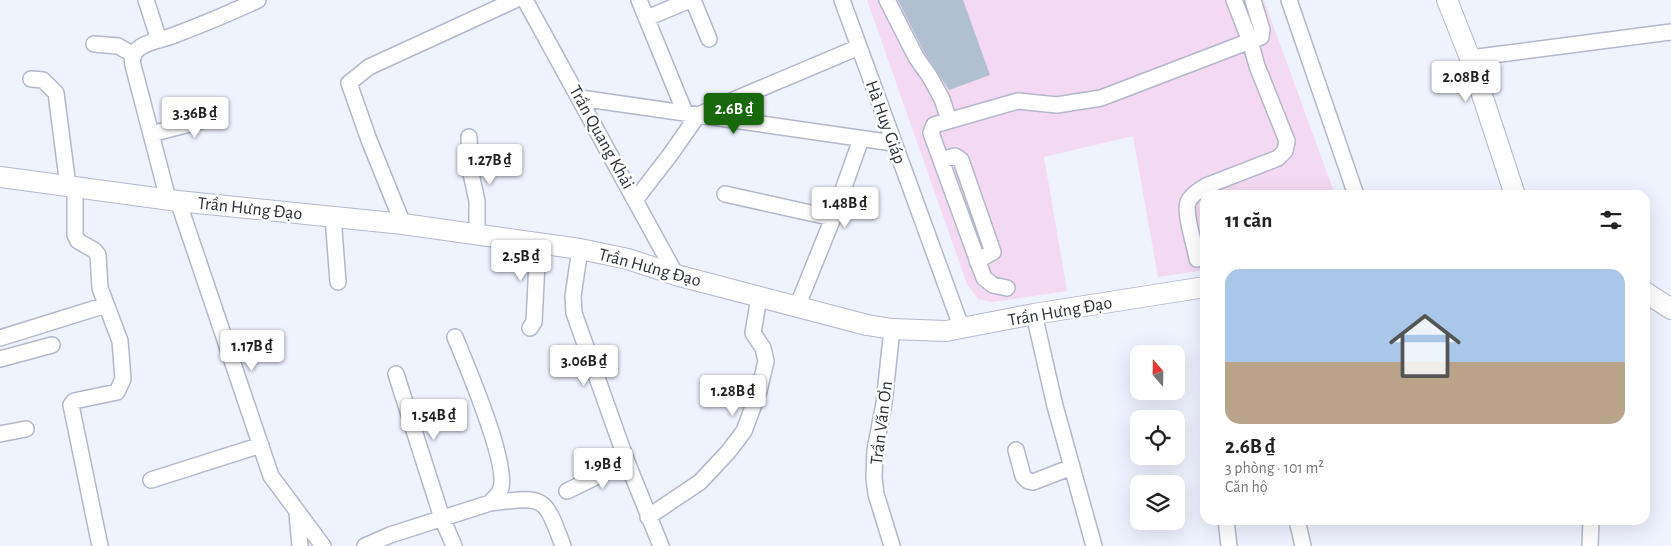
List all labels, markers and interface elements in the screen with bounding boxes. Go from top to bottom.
pin: 2.08B ₫ [1420,61,1512,103]
text: 2.08B ₫ [1443,69,1489,85]
street label: Hà Huy Giáp [862,78,908,167]
street label: Trần Quang Khải [565,82,638,192]
pin: 2.6B ₫ [693,92,775,135]
pin: 3.36B ₫ [149,96,241,139]
text: 2.6B ₫ [715,101,753,117]
text: 3.36B ₫ [173,105,217,121]
pin: 1.27B ₫ [444,144,536,186]
text: 1.27B ₫ [468,152,512,168]
pin: 1.48B ₫ [799,186,891,229]
street label: Trần Hưng Đạo [197,194,304,223]
text: 1.48B ₫ [823,195,867,211]
icon: filters [1597,206,1625,234]
text: 11 căn [1225,210,1272,231]
pin: 2.5B ₫ [480,240,562,282]
street label: Trần Hưng Đạo [596,245,703,290]
text: 2.5B ₫ [502,248,540,264]
street label: Trần Hưng Đạo [1006,293,1114,330]
icon: home [1380,301,1470,391]
pin: 1.17B ₫ [206,330,298,372]
text: 1.17B ₫ [231,338,273,354]
pin: 3.06B ₫ [538,344,630,387]
north arrow [1130,345,1185,400]
map controls [1130,345,1185,530]
text: 3.06B ₫ [561,353,607,369]
pin: 1.28B ₫ [687,374,779,417]
street label: Trần Văn Ơn [867,380,896,466]
text: 1.28B ₫ [711,383,755,399]
pin: 1.54B ₫ [388,398,480,441]
text: 1.54B ₫ [412,407,456,423]
button: locate [1130,410,1185,465]
text: 2.6B ₫ [1225,436,1275,457]
pin: 1.9B ₫ [562,448,644,490]
text: 1.9B ₫ [585,456,621,472]
text: 3 phòng · 101 m² [1225,460,1324,476]
button: layers [1130,475,1185,530]
text: Căn hộ [1225,479,1268,495]

